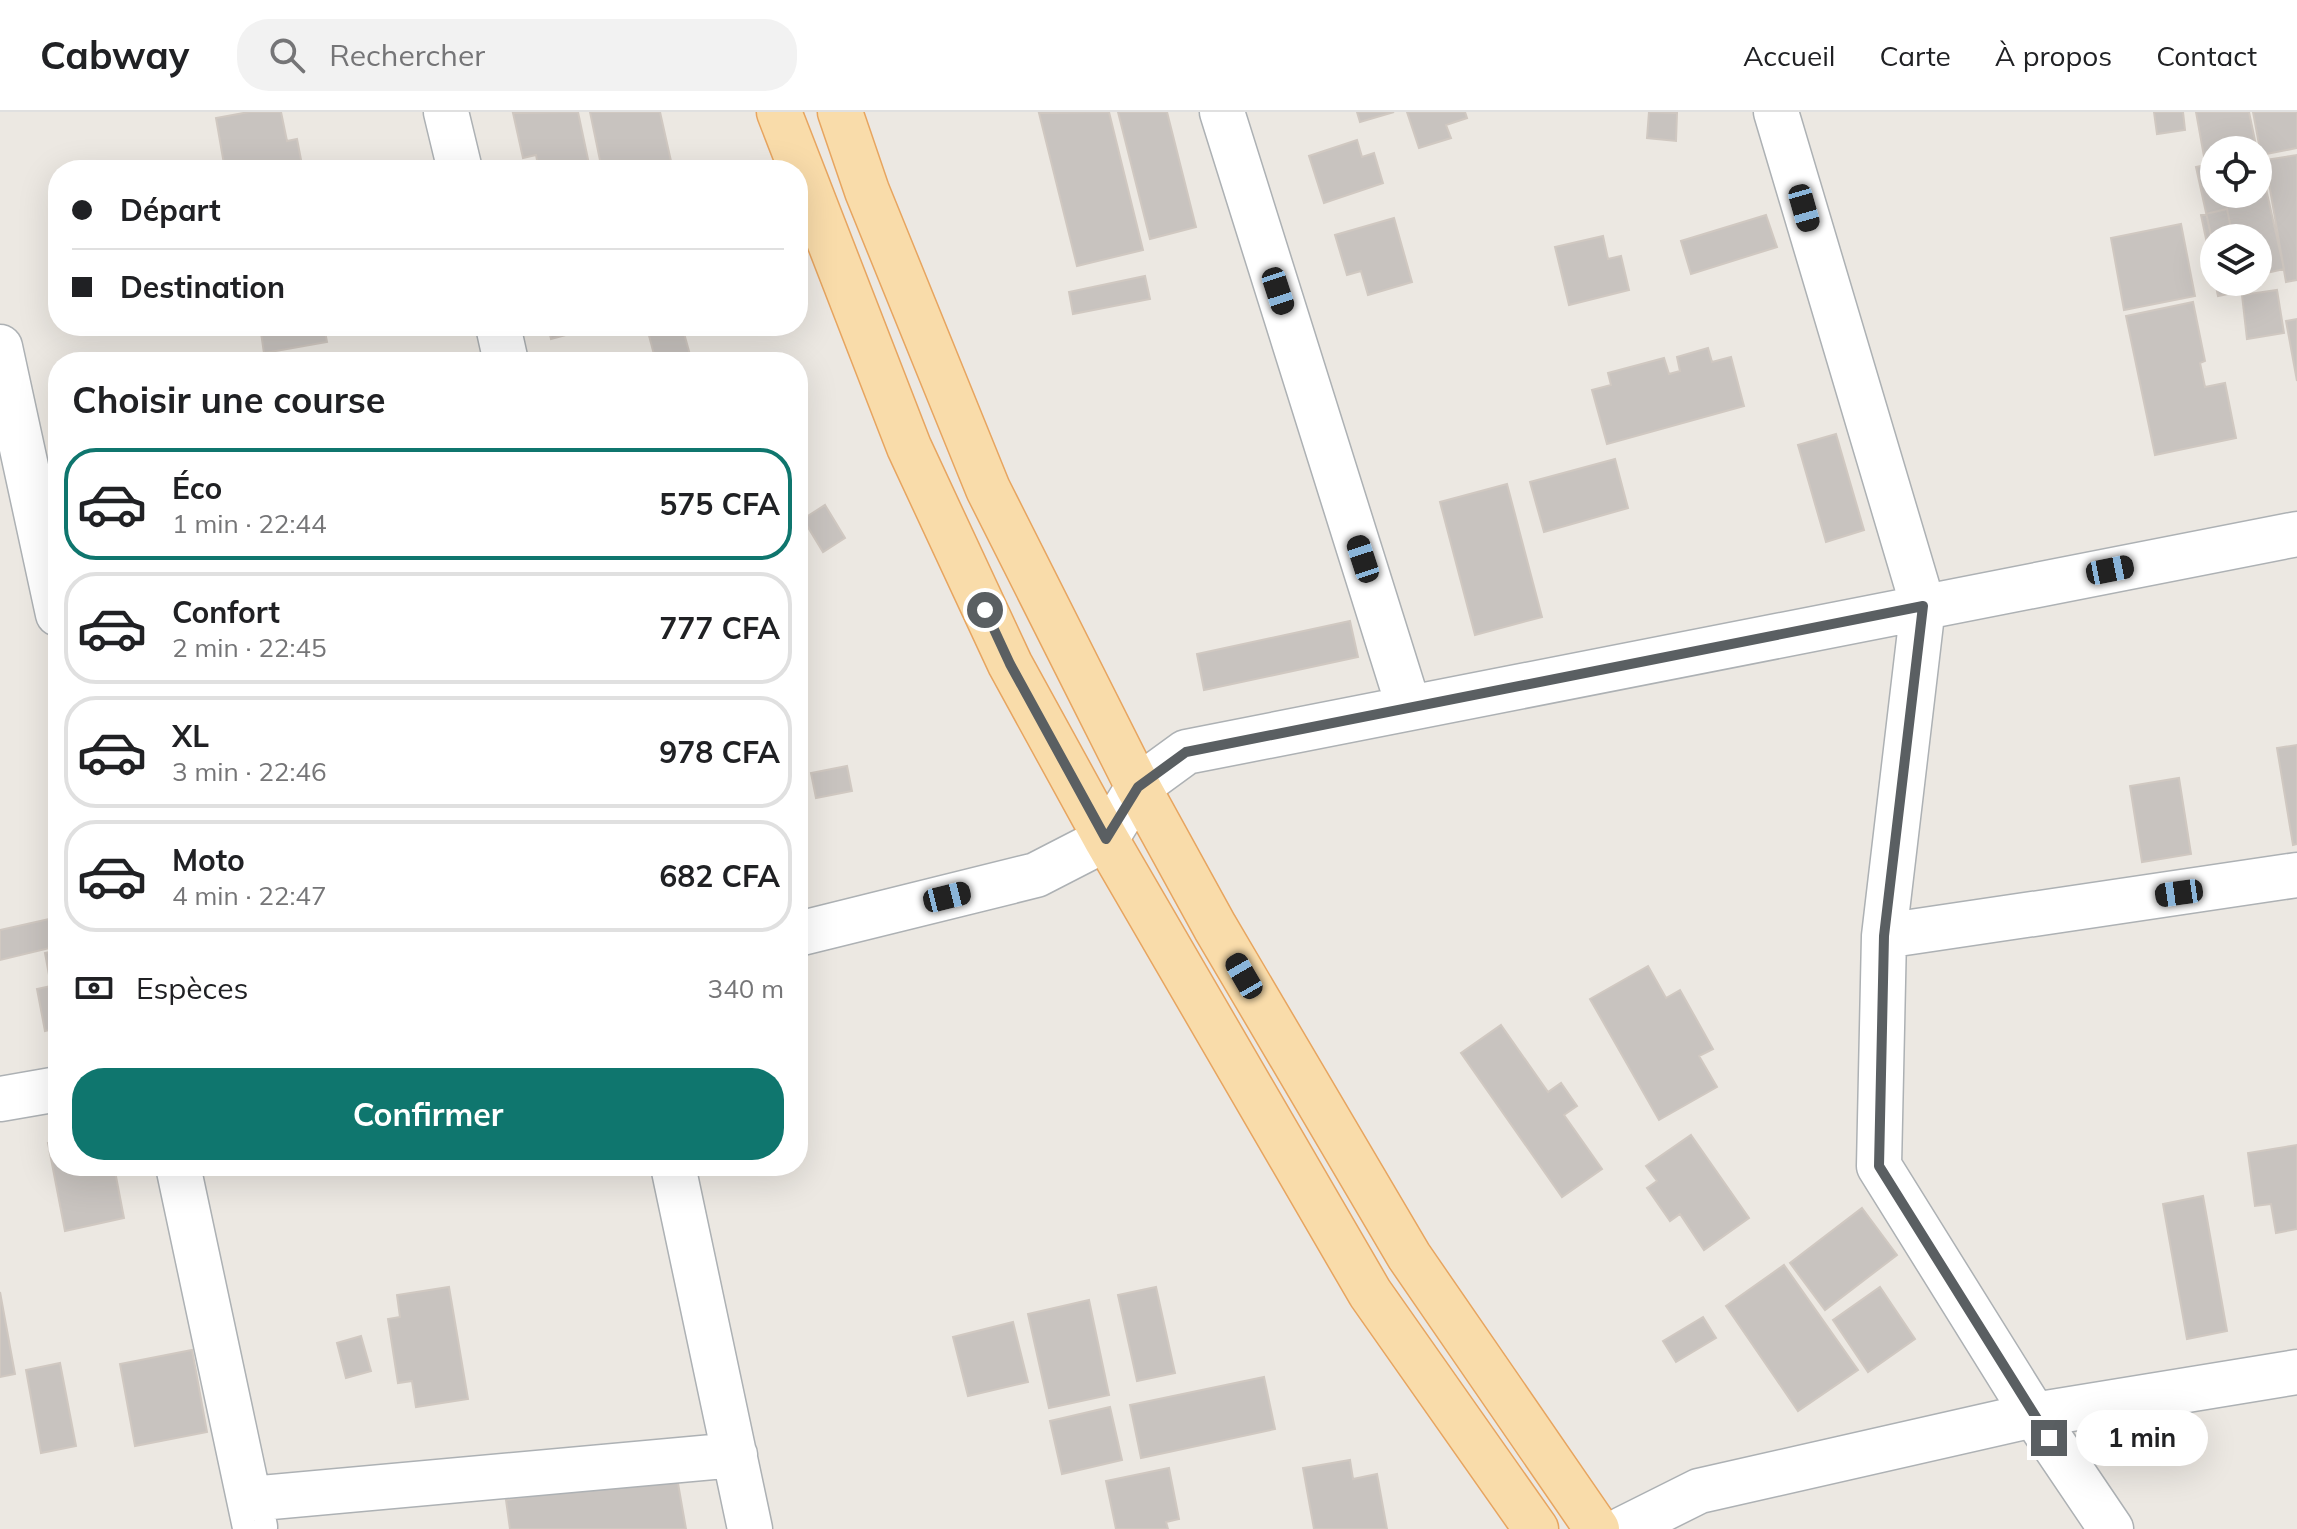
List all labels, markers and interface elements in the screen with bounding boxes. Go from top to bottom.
search box [237,19,797,91]
text: Cabway [40,31,189,79]
icon: search [265,33,309,77]
text: Rechercher [329,36,485,74]
text: Accueil [1743,38,1836,73]
text: Carte [1880,38,1951,73]
text: À propos [1995,38,2112,73]
text: Contact [2156,38,2257,73]
map controls [2200,136,2272,296]
button: locate [2200,136,2272,208]
car [1786,182,1822,234]
text: Départ [120,191,221,229]
button: layers [2200,224,2272,296]
car [1259,264,1297,318]
text: Destination [120,268,285,306]
text: Choisir une course [72,377,386,422]
icon: car [76,468,148,540]
text: Éco [172,469,222,507]
text: 575 CFA [659,485,780,523]
text: 1 min · 22:44 [172,507,327,540]
car [1344,532,1382,586]
car [2084,554,2136,586]
icon: car [76,592,148,664]
route start [967,592,1003,628]
text: Confort [172,593,280,631]
text: 777 CFA [659,609,780,647]
text: 2 min · 22:45 [172,631,327,664]
icon: car [76,716,148,788]
text: XL [172,717,209,755]
text: 978 CFA [659,733,780,771]
text: 3 min · 22:46 [172,755,327,788]
icon: car [76,840,148,912]
text: Moto [172,841,245,879]
text: 682 CFA [659,857,780,895]
car [2154,878,2204,908]
text: 4 min · 22:47 [172,879,327,912]
car [921,880,973,914]
car [1222,949,1266,1003]
icon: cash [72,966,116,1010]
text: Espèces [136,969,248,1007]
text: 340 m [708,972,784,1005]
button: Confirmer [72,1068,784,1160]
callout: 1 min [2077,1410,2209,1466]
route end [2031,1420,2067,1456]
text: 1 min [2108,1421,2176,1454]

